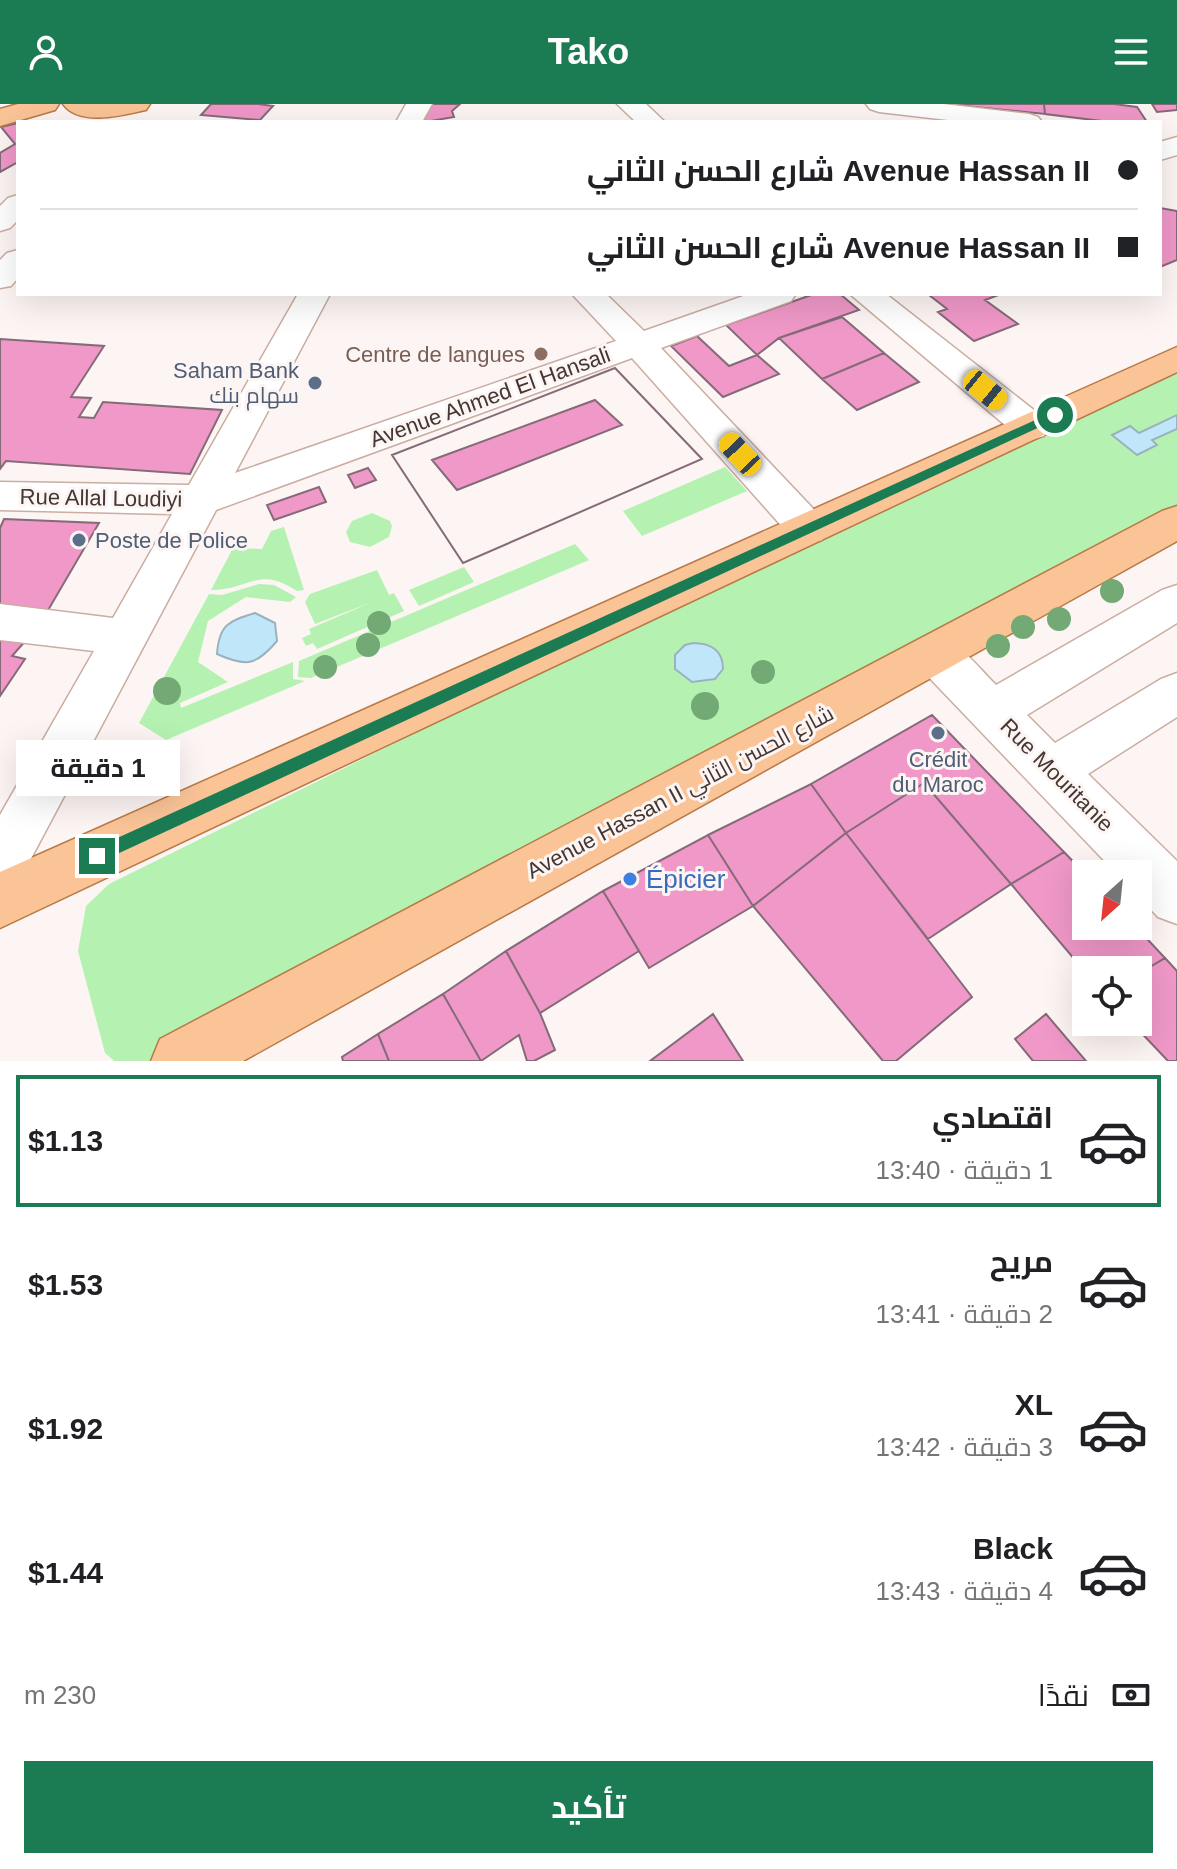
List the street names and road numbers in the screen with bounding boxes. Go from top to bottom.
street label: Avenue Ahmed El Hansali [366,342,614,452]
street label: Rue Allal Loudiyi [19,484,183,512]
street label: Avenue Hassan II شارع الحسن الثاني [522,700,839,887]
street label: Rue Mouritanie [995,713,1119,837]

